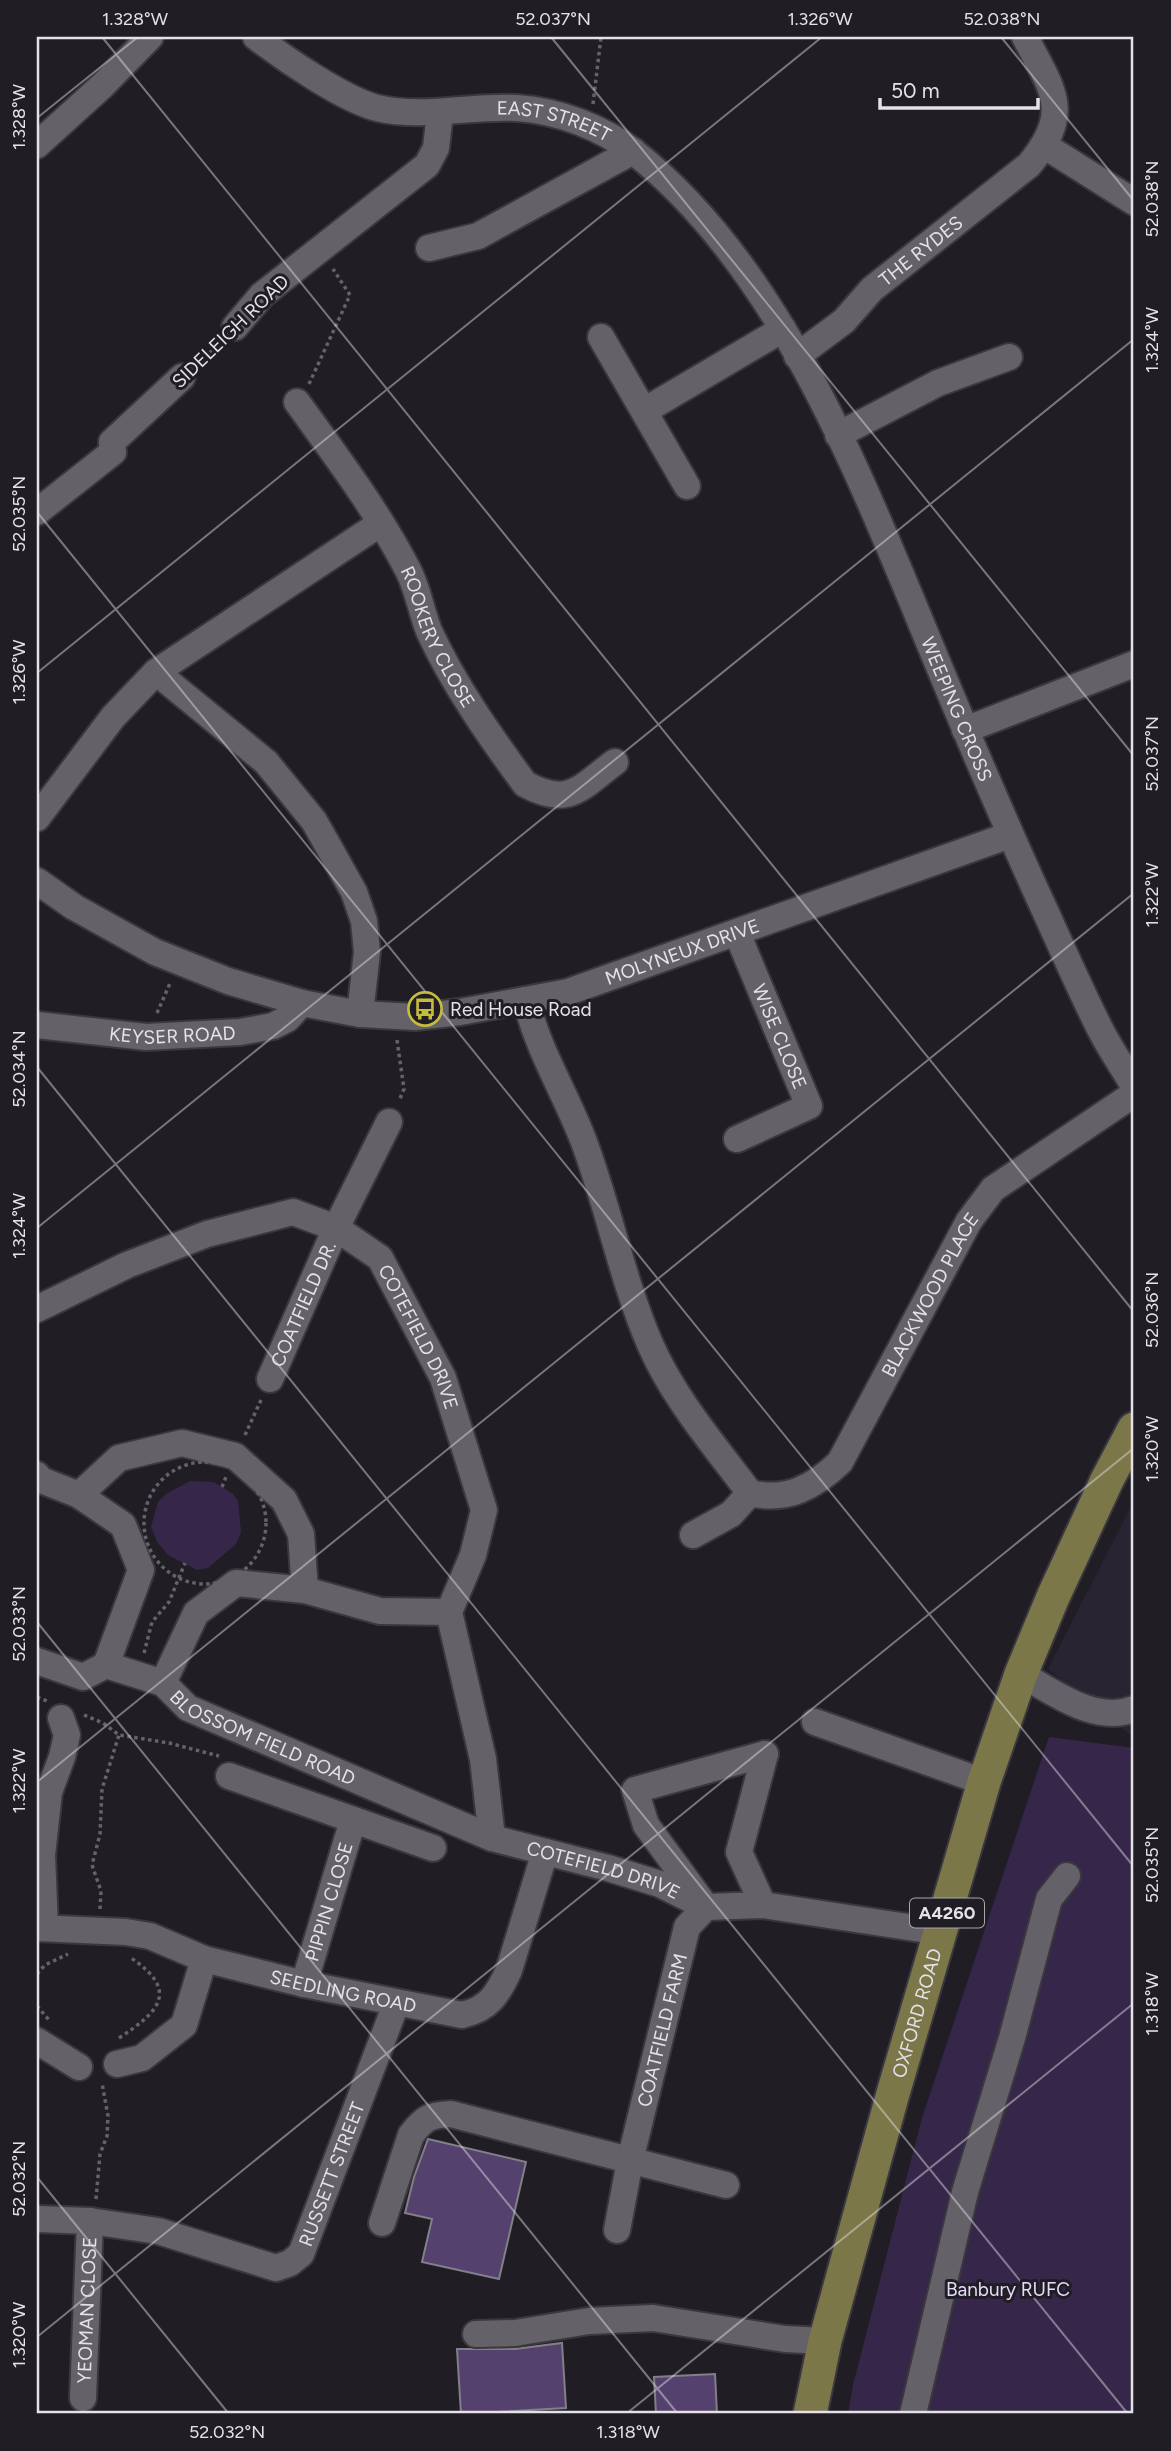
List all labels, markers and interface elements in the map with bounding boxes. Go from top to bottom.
text: 1.328°W [102,8,169,30]
text: 52.037°N [515,8,591,30]
text: 1.326°W [787,8,853,30]
text: 52.038°N [963,8,1041,30]
scale bar [880,66,1038,110]
text: 50 m [891,78,940,103]
text: 1.328°W [8,83,30,150]
street label: EAST STREET [497,97,615,147]
text: 52.038°N [1141,160,1163,238]
street label: THE RYDES [874,211,967,291]
street label: SIDELEIGH ROAD [167,270,294,393]
text: 1.324°W [1141,306,1163,373]
text: 52.035°N [8,476,30,552]
street label: ROOKERY CLOSE [396,562,480,712]
street label: WEEPING CROSS [916,634,997,785]
text: 1.326°W [8,639,30,705]
text: 52.037°N [1141,716,1163,792]
text: 1.322°W [1141,862,1163,928]
street label: MOLYNEUX DRIVE [602,914,763,990]
street label: WISE CLOSE [747,980,812,1093]
bus stop icon: Red House Road [406,990,444,1028]
place label: Red House Road [450,998,592,1021]
street label: KEYSER ROAD [108,1021,236,1049]
text: 52.034°N [8,1030,30,1108]
text: 1.324°W [8,1192,30,1259]
street label: BLACKWOOD PLACE [877,1208,983,1381]
street label: COATFIELD DR. [266,1238,341,1370]
street label: COTEFIELD DRIVE [373,1261,463,1412]
text: 52.036°N [1141,1272,1163,1348]
text: 1.320°W [1141,1415,1163,1482]
text: 52.033°N [8,1586,30,1662]
street label: BLOSSOM FIELD ROAD [165,1686,359,1790]
text: 1.322°W [8,1748,30,1814]
text: 52.035°N [1141,1827,1163,1903]
street label: COTEFIELD DRIVE [524,1836,684,1904]
street label: PIPPIN CLOSE [300,1839,358,1964]
road number: A4260 [910,1898,984,1927]
street label: OXFORD ROAD [887,1946,947,2081]
street label: COATFIELD FARM [633,1951,692,2109]
street label: SEEDLING ROAD [268,1965,418,2018]
text: 1.318°W [1141,1972,1163,2036]
street label: RUSSETT STREET [294,2098,370,2250]
text: 52.032°N [8,2141,30,2217]
street label: YEOMAN CLOSE [73,2236,101,2384]
park label: Banbury RUFC [946,2278,1070,2301]
text: 1.320°W [8,2301,30,2368]
text: 52.032°N [189,2421,265,2443]
text: 1.318°W [596,2421,660,2443]

